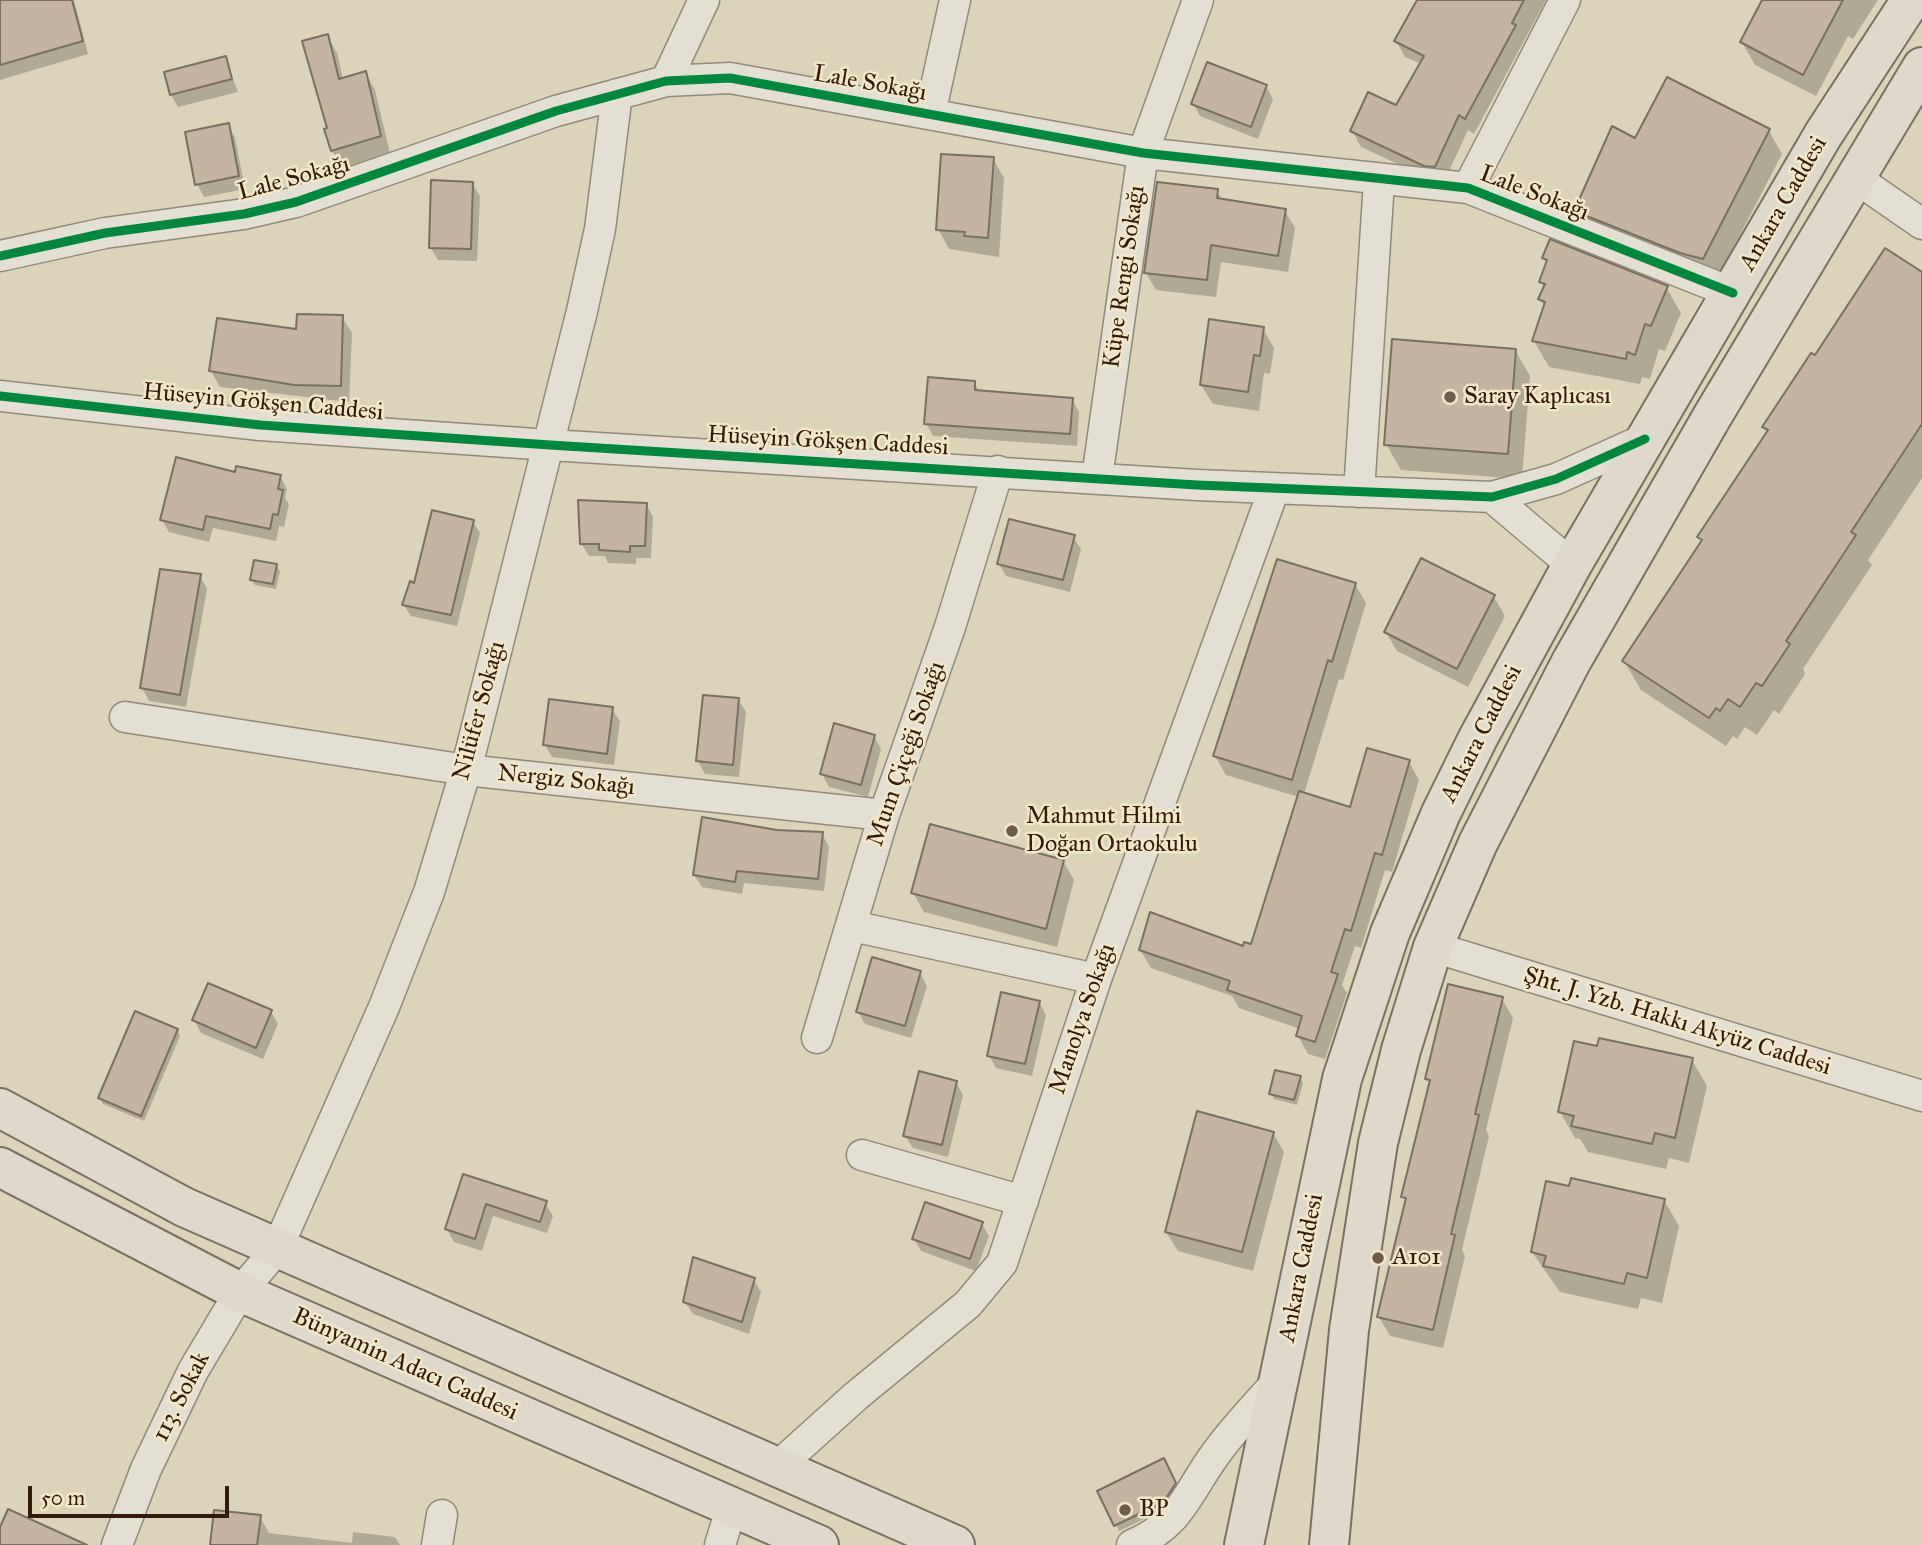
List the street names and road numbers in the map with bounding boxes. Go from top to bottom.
street label: Lale Sokağı [811,60,929,108]
street label: Ankara Caddesi [1734,132,1834,276]
street label: Lale Sokağı [235,150,353,208]
street label: Lale Sokağı [1475,160,1593,228]
street label: Küpe Rengi Sokağı [1098,184,1152,370]
street label: Hüseyin Gökşen Caddesi [141,378,385,428]
street label: Hüseyin Gökşen Caddesi [707,421,949,463]
street label: Nilüfer Sokağı [448,638,512,784]
street label: Mum Çiçeği Sokağı [862,658,952,850]
street label: Ankara Caddesi [1435,660,1529,808]
street label: Nergiz Sokağı [496,759,636,803]
street label: Manolya Sokağı [1044,940,1122,1098]
street label: Şht. J. Yzb. Hakkı Akyüz Caddesi [1520,961,1834,1083]
street label: Ankara Caddesi [1273,1191,1331,1345]
street label: Bünyamin Adacı Caddesi [288,1302,522,1428]
street label: 113. Sokak [147,1347,217,1447]

